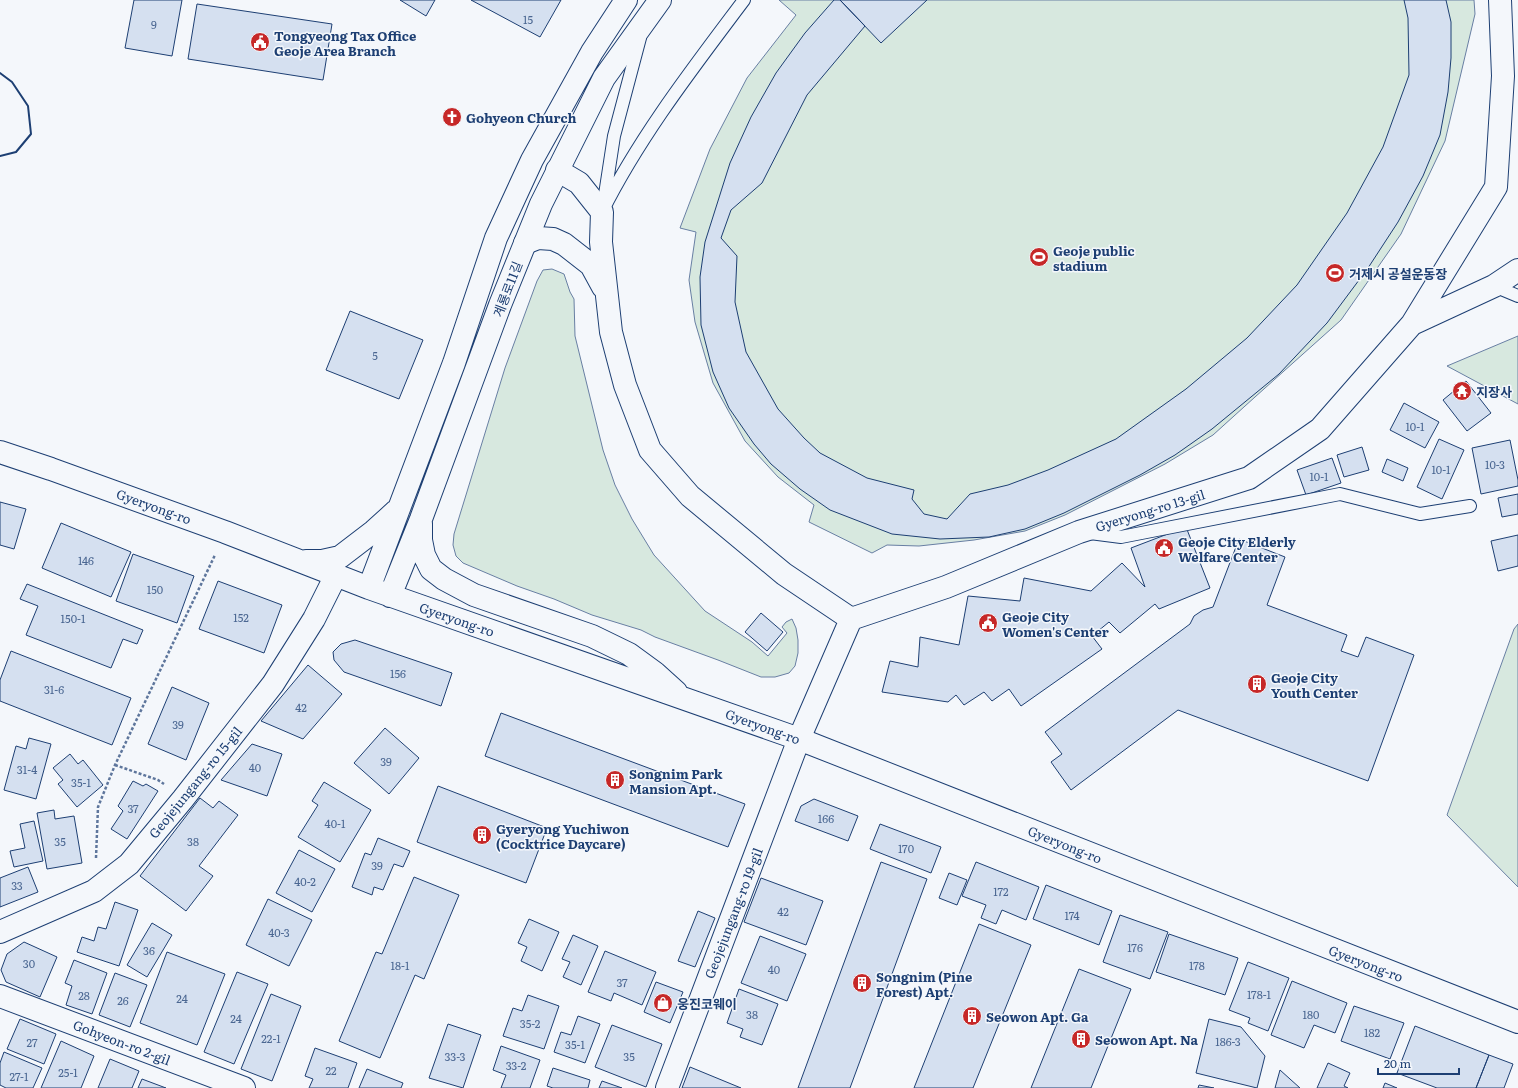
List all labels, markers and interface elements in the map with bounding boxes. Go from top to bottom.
house number: 15 [523,11,533,27]
house number: 9 [151,16,157,32]
place label: Tongyeong Tax Office Geoje Area Branch [274,26,416,60]
public building icon: Tongyeong Tax Office Geoje Area Branch [249,31,271,53]
church icon: Gohyeon Church [441,106,463,128]
place label: Gohyeon Church [466,108,576,127]
place label: Geoje public stadium [1053,241,1135,275]
sports icon: Geoje public stadium [1028,246,1050,268]
street label: 계룡로11길 [488,258,526,320]
sports icon: 거제시 공설운동장 [1324,262,1346,284]
place label: 거제시 공설운동장 [1349,264,1447,283]
house number: 5 [372,347,378,363]
temple icon: 지장사 [1451,380,1473,402]
place label: 지장사 [1476,382,1512,401]
house number: 10-1 [1405,418,1425,434]
house number: 10-3 [1485,456,1505,472]
house number: 10-1 [1431,461,1451,477]
house number: 10-1 [1309,468,1329,484]
street label: Gyeryong-ro [114,484,194,528]
street label: Gyeryong-ro 13-gil [1093,484,1208,536]
place label: Geoje City Elderly Welfare Center [1178,532,1296,566]
public building icon: Geoje City Elderly Welfare Center [1153,537,1175,559]
house number: 146 [78,552,94,568]
house number: 150 [147,581,163,597]
street label: Gyeryong-ro [417,597,497,641]
place label: Geoje City Women's Center [1002,607,1109,641]
house number: 152 [233,609,249,625]
house number: 150-1 [61,610,86,626]
public building icon: Geoje City Women's Center [977,612,999,634]
house number: 156 [390,665,406,681]
place label: Geoje City Youth Center [1271,668,1358,702]
building icon: Geoje City Youth Center [1246,673,1268,695]
house number: 31-6 [44,681,64,697]
house number: 42 [295,699,307,715]
street label: Gyeryong-ro [723,704,803,748]
house number: 39 [172,716,184,732]
street label: Geojejungang-ro 15-gil [144,722,246,842]
house number: 39 [380,753,392,769]
house number: 40 [249,759,261,775]
house number: 31-4 [17,761,37,777]
place label: Songnim Park Mansion Apt. [629,764,723,798]
building icon: Songnim Park Mansion Apt. [604,769,626,791]
house number: 35-1 [71,774,91,790]
house number: 37 [127,800,139,816]
house number: 166 [818,810,834,826]
house number: 40-1 [325,815,346,831]
place label: Gyeryong Yuchiwon (Cocktrice Daycare) [496,819,629,853]
street label: Gyeryong-ro [1025,821,1105,868]
building icon: Gyeryong Yuchiwon (Cocktrice Daycare) [471,824,493,846]
house number: 35 [54,833,66,849]
house number: 38 [187,833,199,849]
house number: 170 [898,840,914,856]
street label: Geojejungang-ro 19-gil [699,844,767,981]
house number: 39 [371,857,383,873]
house number: 40-2 [294,873,316,889]
house number: 33 [11,877,23,893]
house number: 172 [993,883,1009,899]
house number: 42 [777,903,789,919]
house number: 174 [1064,907,1080,923]
house number: 40-3 [268,924,290,940]
house number: 176 [1127,939,1143,955]
street label: Gyeryong-ro [1326,940,1406,986]
house number: 36 [143,942,155,958]
house number: 30 [23,955,35,971]
house number: 18-1 [391,957,410,973]
house number: 178 [1189,957,1205,973]
house number: 40 [768,961,780,977]
place label: Songnim (Pine Forest) Apt. [876,967,972,1001]
building icon: Songnim (Pine Forest) Apt. [851,972,873,994]
house number: 37 [616,974,628,990]
house number: 178-1 [1247,986,1272,1002]
house number: 28 [78,987,90,1003]
house number: 24 [176,990,188,1006]
house number: 26 [117,992,129,1008]
shop icon: 웅진코웨이 [652,992,674,1014]
place label: 웅진코웨이 [677,994,737,1013]
building icon: Seowon Apt. Ga [961,1005,983,1027]
house number: 38 [746,1006,758,1022]
house number: 180 [1303,1006,1319,1022]
place label: Seowon Apt. Ga [986,1007,1089,1026]
house number: 24 [230,1010,242,1026]
street label: Gohyeon-ro 2-gil [70,1015,174,1070]
house number: 35-2 [520,1015,541,1031]
house number: 182 [1364,1024,1380,1040]
building icon: Seowon Apt. Na [1070,1028,1092,1050]
house number: 22-1 [261,1030,281,1046]
place label: Seowon Apt. Na [1095,1030,1198,1049]
house number: 186-3 [1215,1033,1241,1049]
house number: 27 [26,1034,38,1050]
house number: 35-1 [565,1036,585,1052]
house number: 33-3 [445,1048,465,1064]
house number: 35 [623,1048,635,1064]
scale bar [1378,1050,1459,1076]
text: 20 m [1384,1054,1411,1072]
house number: 33-2 [506,1057,527,1073]
house number: 22 [325,1062,337,1078]
house number: 25-1 [58,1064,78,1080]
house number: 27-1 [10,1068,29,1084]

